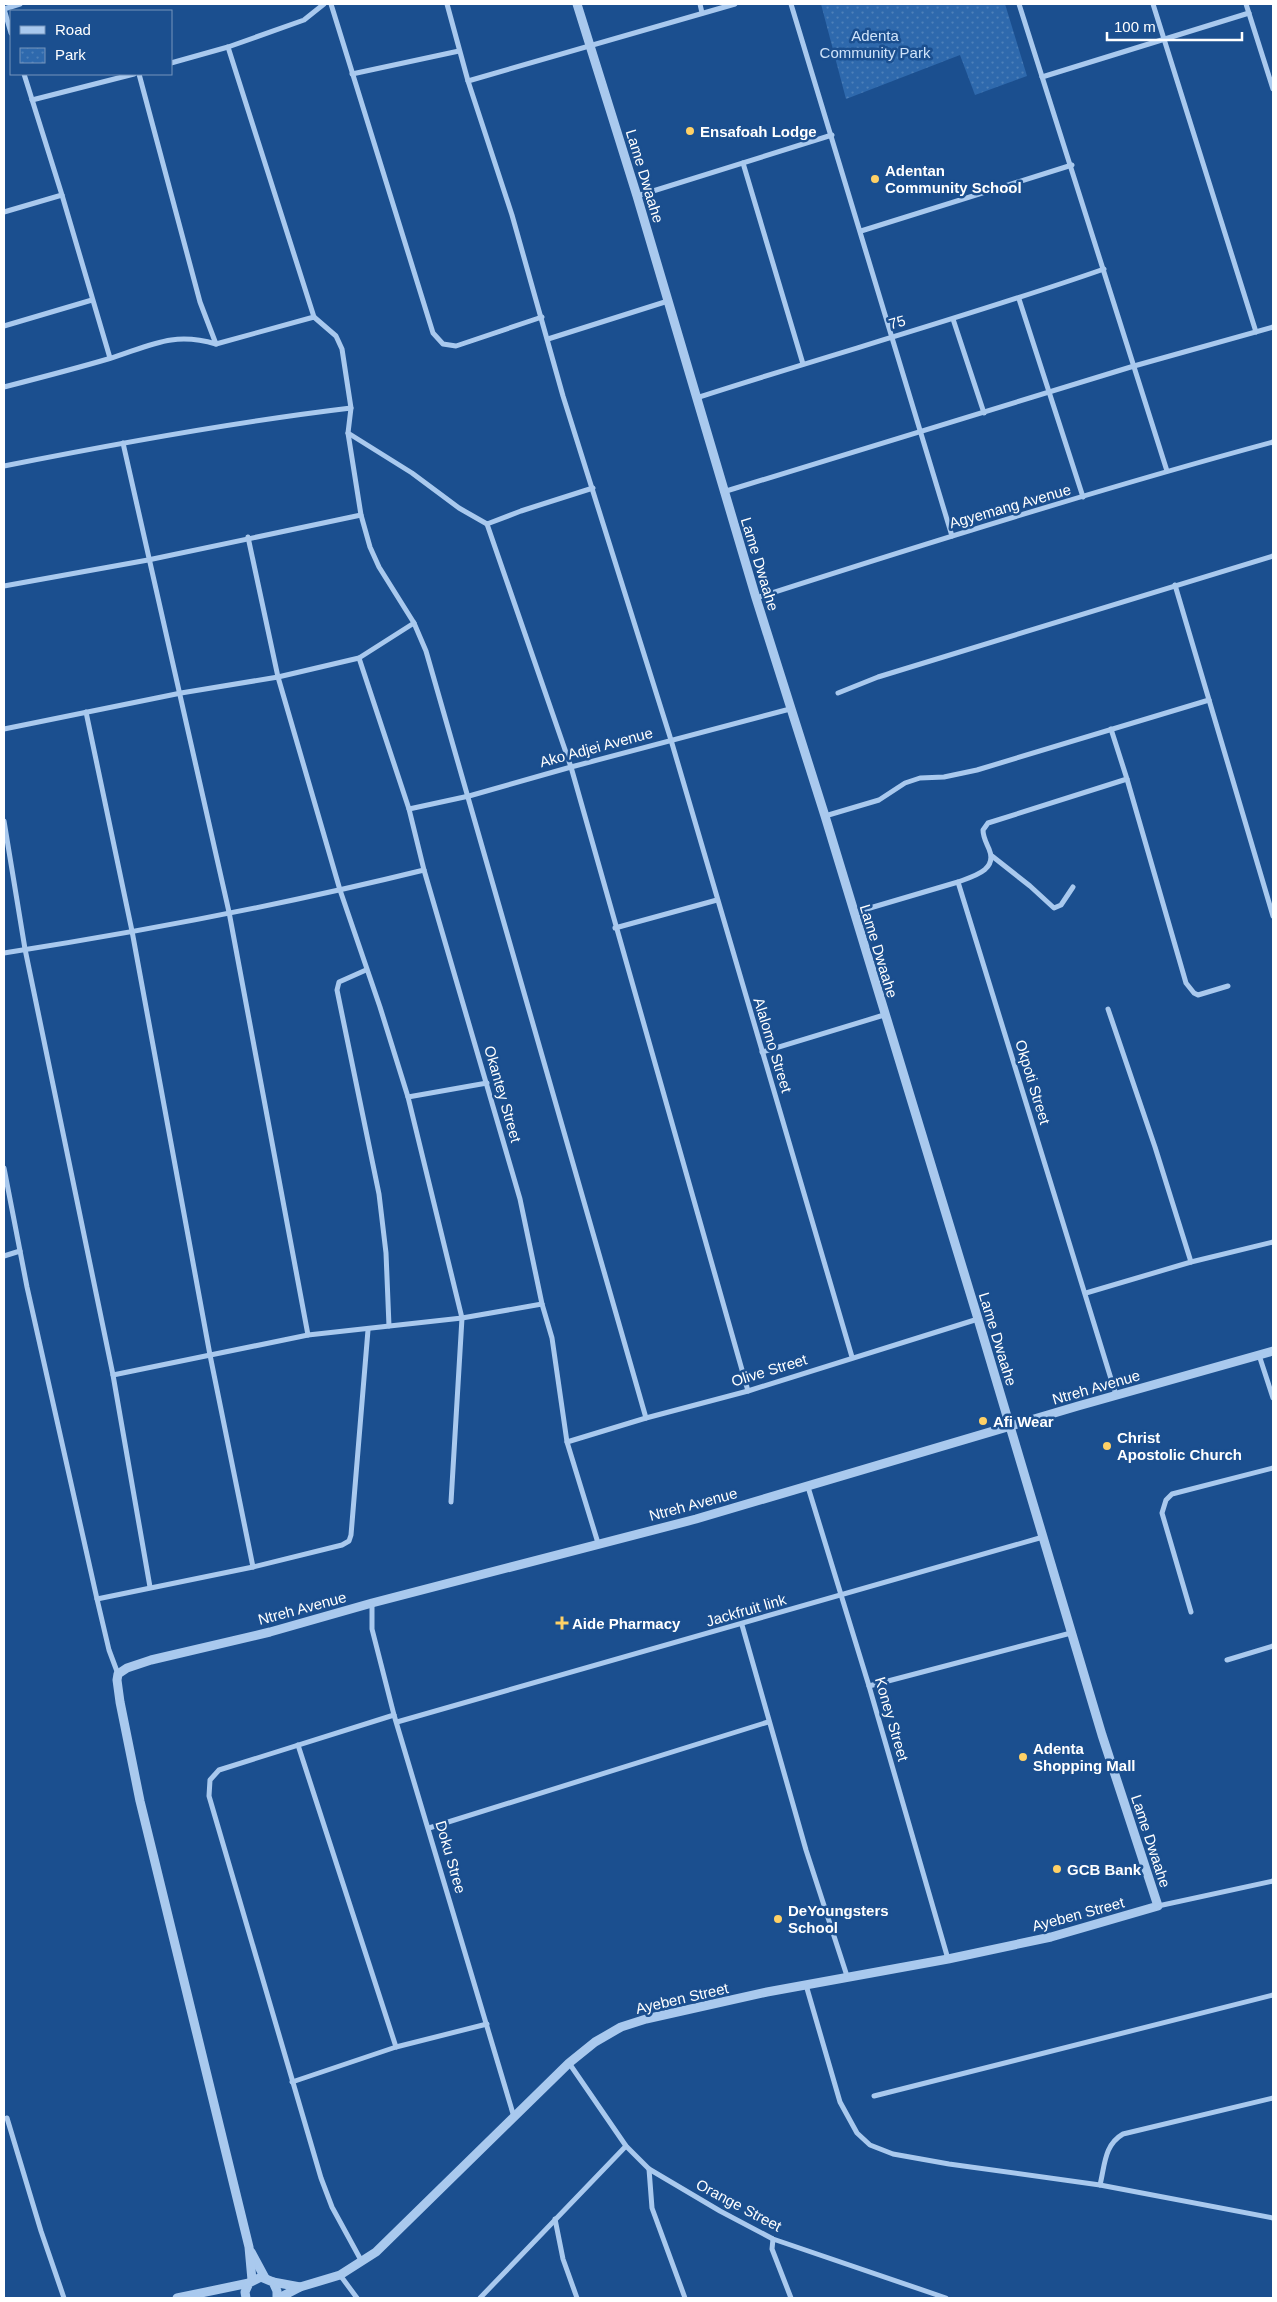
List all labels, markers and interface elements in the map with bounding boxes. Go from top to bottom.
legend [10,10,172,75]
scale bar [1107,10,1242,42]
text: 100 m [1114,18,1156,35]
text: Road [55,21,91,38]
park label: Adenta Community Park [820,27,931,61]
text: Park [55,46,86,63]
place label: Ensafoah Lodge [700,123,817,140]
marker: Ensafoah Lodge [684,125,696,137]
street label: Lame Dwaahe [623,127,667,225]
place label: Adentan Community School [885,162,1022,196]
marker: Adentan Community School [869,173,881,185]
street label: 75 [887,312,907,332]
street label: Agyemang Avenue [947,481,1073,531]
street label: Lame Dwaahe [738,515,782,613]
street label: Ako Adjei Avenue [538,724,654,770]
street label: Lame Dwaahe [857,902,901,1000]
street label: Alalomo Street [750,995,796,1095]
street label: Okpoti Street [1012,1038,1054,1127]
street label: Okantey Street [481,1044,525,1145]
street label: Lame Dwaahe [976,1290,1020,1388]
street label: Olive Street [729,1350,810,1390]
street label: Ntreh Avenue [1050,1366,1142,1408]
place label: Afi Wear [993,1413,1054,1430]
marker: Afi Wear [977,1415,989,1427]
place label: Christ Apostolic Church [1117,1429,1242,1463]
marker: Christ Apostolic Church [1101,1440,1113,1452]
street label: Ntreh Avenue [647,1484,739,1524]
street label: Ntreh Avenue [256,1588,348,1628]
street label: Jackfruit link [704,1590,788,1630]
place label: Aide Pharmacy [572,1615,681,1632]
marker: Aide Pharmacy [556,1617,568,1629]
street label: Koney Street [872,1675,912,1764]
place label: Adenta Shopping Mall [1033,1740,1136,1774]
marker: Adenta Shopping Mall [1017,1751,1029,1763]
street label: Lame Dwaahe [1128,1792,1174,1890]
street label: Doku Stree [432,1819,470,1895]
place label: GCB Bank [1067,1861,1142,1878]
marker: GCB Bank [1051,1863,1063,1875]
street label: Ayeben Street [1030,1893,1127,1934]
place label: DeYoungsters School [788,1902,889,1936]
marker: DeYoungsters School [772,1913,784,1925]
street label: Ayeben Street [634,1979,731,2017]
street label: Orange Street [693,2175,785,2235]

